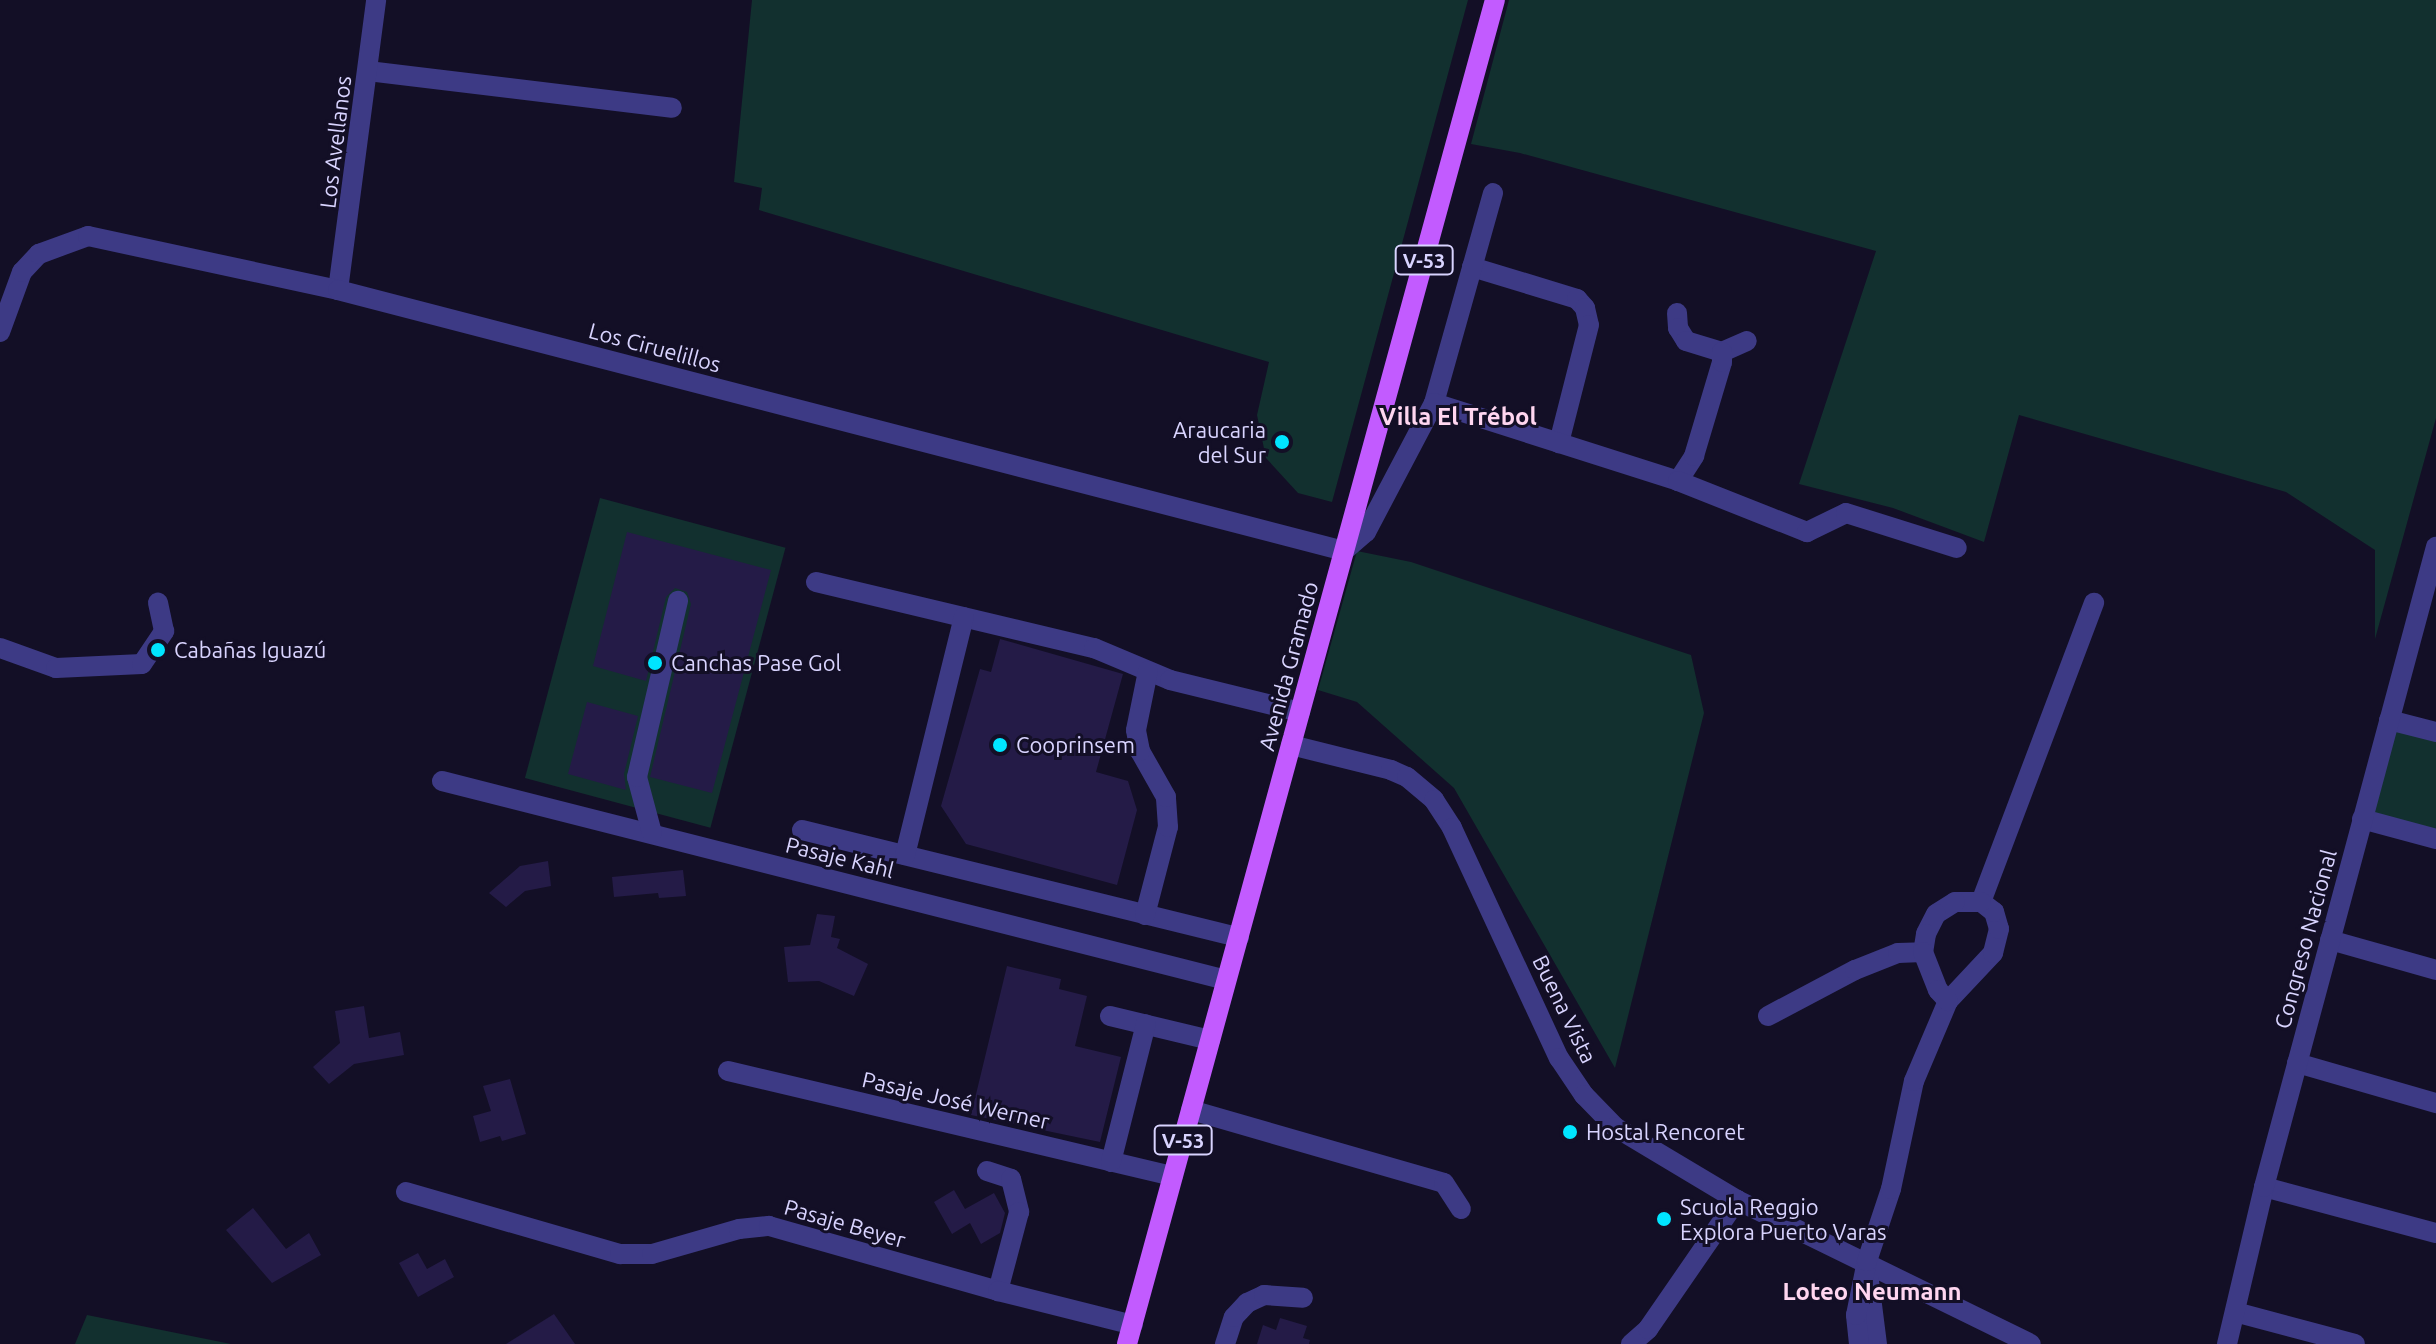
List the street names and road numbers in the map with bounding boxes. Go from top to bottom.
street label: Los Avellanos [314,74,356,210]
road number: V-53 [1394,244,1454,276]
street label: Los Ciruelillos [586,317,724,377]
street label: Avenida Gramado [1253,578,1323,754]
street label: Pasaje Kahl [783,831,897,883]
street label: Congreso Nacional [2268,846,2342,1032]
street label: Buena Vista [1527,951,1603,1067]
street label: Pasaje José Werner [860,1066,1052,1134]
road number: V-53 [1153,1124,1213,1156]
street label: Pasaje Beyer [781,1193,909,1253]

